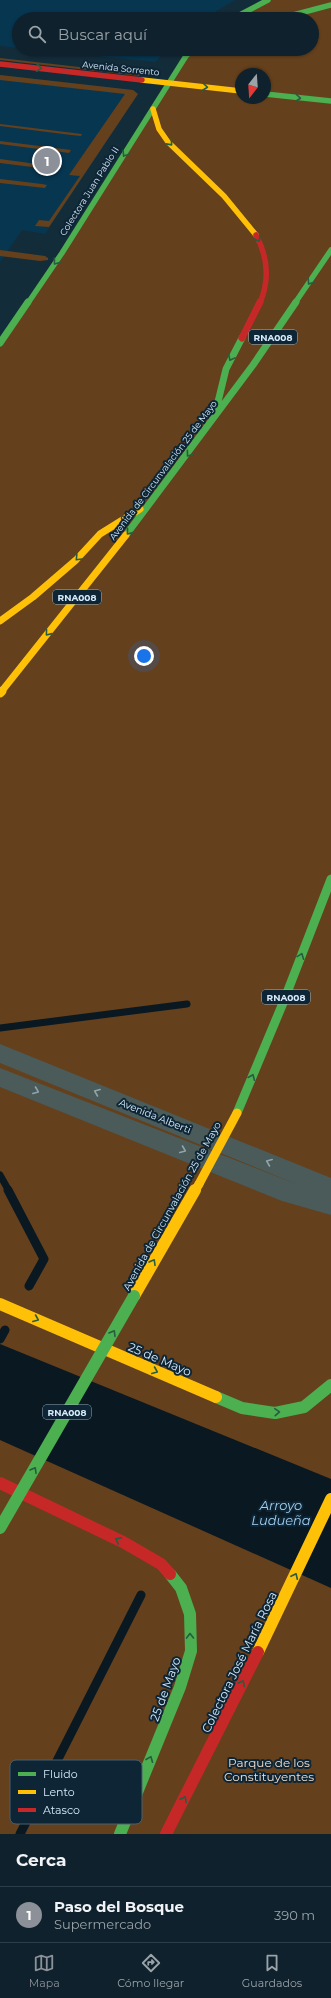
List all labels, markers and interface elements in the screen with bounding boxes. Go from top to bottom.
search box [12,12,319,56]
icon: search [26,23,48,45]
text: Buscar aquí [58,25,147,44]
street label: Avenida Sorrento [82,58,160,78]
one-way arrow [36,64,42,73]
north arrow [235,68,271,104]
one-way arrow [202,82,208,91]
one-way arrow [295,93,301,102]
one-way arrow [165,139,172,146]
street label: Colectora Juan Pablo II [57,145,121,237]
pin: 1 [34,146,60,176]
one-way arrow [122,150,129,157]
one-way arrow [253,235,260,242]
one-way arrow [53,258,60,265]
one-way arrow [308,278,315,285]
road number: RNA008 [249,330,297,344]
one-way arrow [228,354,236,362]
street label: Avenida de Circunvalación 25 de Mayo [107,398,219,542]
one-way arrow [187,449,194,456]
one-way arrow [127,527,134,534]
one-way arrow [75,553,83,561]
road number: RNA008 [53,590,101,604]
one-way arrow [46,629,53,636]
your location [134,646,154,666]
one-way arrow [297,953,305,960]
road number: RNA008 [262,990,310,1004]
one-way arrow [247,1073,255,1081]
one-way arrow [33,1087,40,1095]
one-way arrow [93,1089,100,1097]
street label: Avenida Alberti [117,1096,193,1136]
street label: Avenida de Circunvalación 25 de Mayo [120,1119,224,1293]
one-way arrow [179,1146,186,1154]
one-way arrow [266,1159,273,1167]
one-way arrow [149,1259,156,1267]
one-way arrow [32,1315,39,1323]
one-way arrow [108,1330,115,1337]
street label: 25 de Mayo [126,1339,194,1379]
one-way arrow [152,1366,159,1374]
road number: RNA008 [43,1405,91,1419]
one-way arrow [274,1407,280,1416]
one-way arrow [29,1467,36,1474]
water label: Arroyo Ludueña [251,1497,311,1528]
one-way arrow [115,1537,123,1545]
one-way arrow [290,1573,298,1581]
street label: Colectora José María Rosa [198,1589,280,1735]
one-way arrow [186,1633,194,1639]
street label: 25 de Mayo [146,1655,184,1723]
one-way arrow [237,1680,245,1687]
park label: Parque de los Constituyentes [224,1755,314,1784]
one-way arrow [146,1756,154,1763]
legend [10,1760,142,1824]
text: Fluido [43,1767,78,1781]
text: Lento [43,1785,75,1799]
one-way arrow [179,1796,187,1804]
text: Atasco [43,1803,80,1817]
text: Cerca [16,1850,66,1870]
text: Paso del Bosque [54,1897,184,1916]
text: 1 [26,1907,32,1923]
text: 390 m [274,1907,315,1923]
text: Supermercado [54,1916,151,1932]
tab: Mapa [29,1952,60,1990]
tab: Cómo llegar [117,1952,184,1990]
tab: Guardados [242,1952,302,1990]

